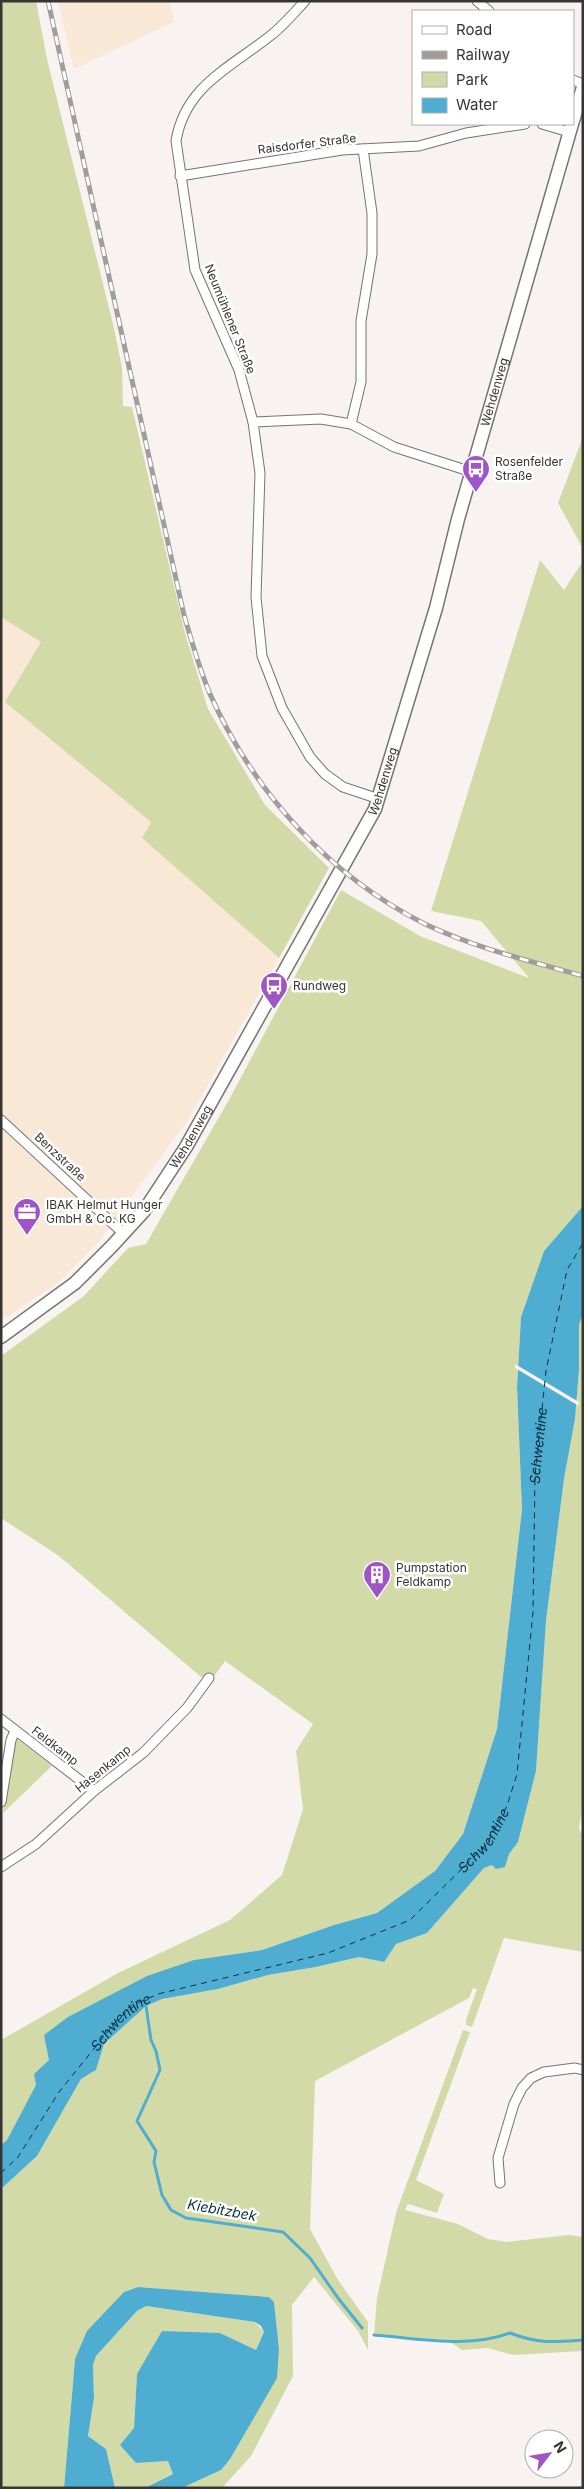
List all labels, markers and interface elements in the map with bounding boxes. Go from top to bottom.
legend [412,10,574,125]
text: Road [456,20,492,39]
text: Railway [456,45,511,64]
text: Park [456,70,489,89]
text: Water [456,95,498,114]
street label: Raisdorfer Straße [257,130,357,157]
street label: Neumühlener Straße [202,262,259,376]
street label: Wehdenweg [477,356,511,428]
bus stop icon: Rosenfelder Straße [461,454,491,493]
place label: Rosenfelder Straße [495,454,563,483]
street label: Wehdenweg [365,745,400,818]
bus stop icon: Rundweg [259,971,289,1010]
place label: Rundweg [293,978,346,993]
street label: Wehdenweg [166,1103,215,1171]
street label: Benzstraße [32,1129,89,1184]
office icon: IBAK Helmut Hunger GmbH & Co. KG [12,1197,42,1236]
place label: IBAK Helmut Hunger GmbH & Co. KG [46,1197,163,1226]
water label: Schwentine [526,1406,550,1484]
building icon: Pumpstation Feldkamp [362,1560,392,1599]
place label: Pumpstation Feldkamp [396,1560,467,1589]
street label: Feldkamp [29,1723,82,1768]
street label: Hasenkamp [72,1742,134,1796]
water label: Schwentine [454,1805,512,1876]
water label: Schwentine [87,1989,153,2054]
water label: Kiebitzbek [186,2195,258,2224]
north arrow [524,2429,574,2479]
text: N [551,2438,571,2456]

